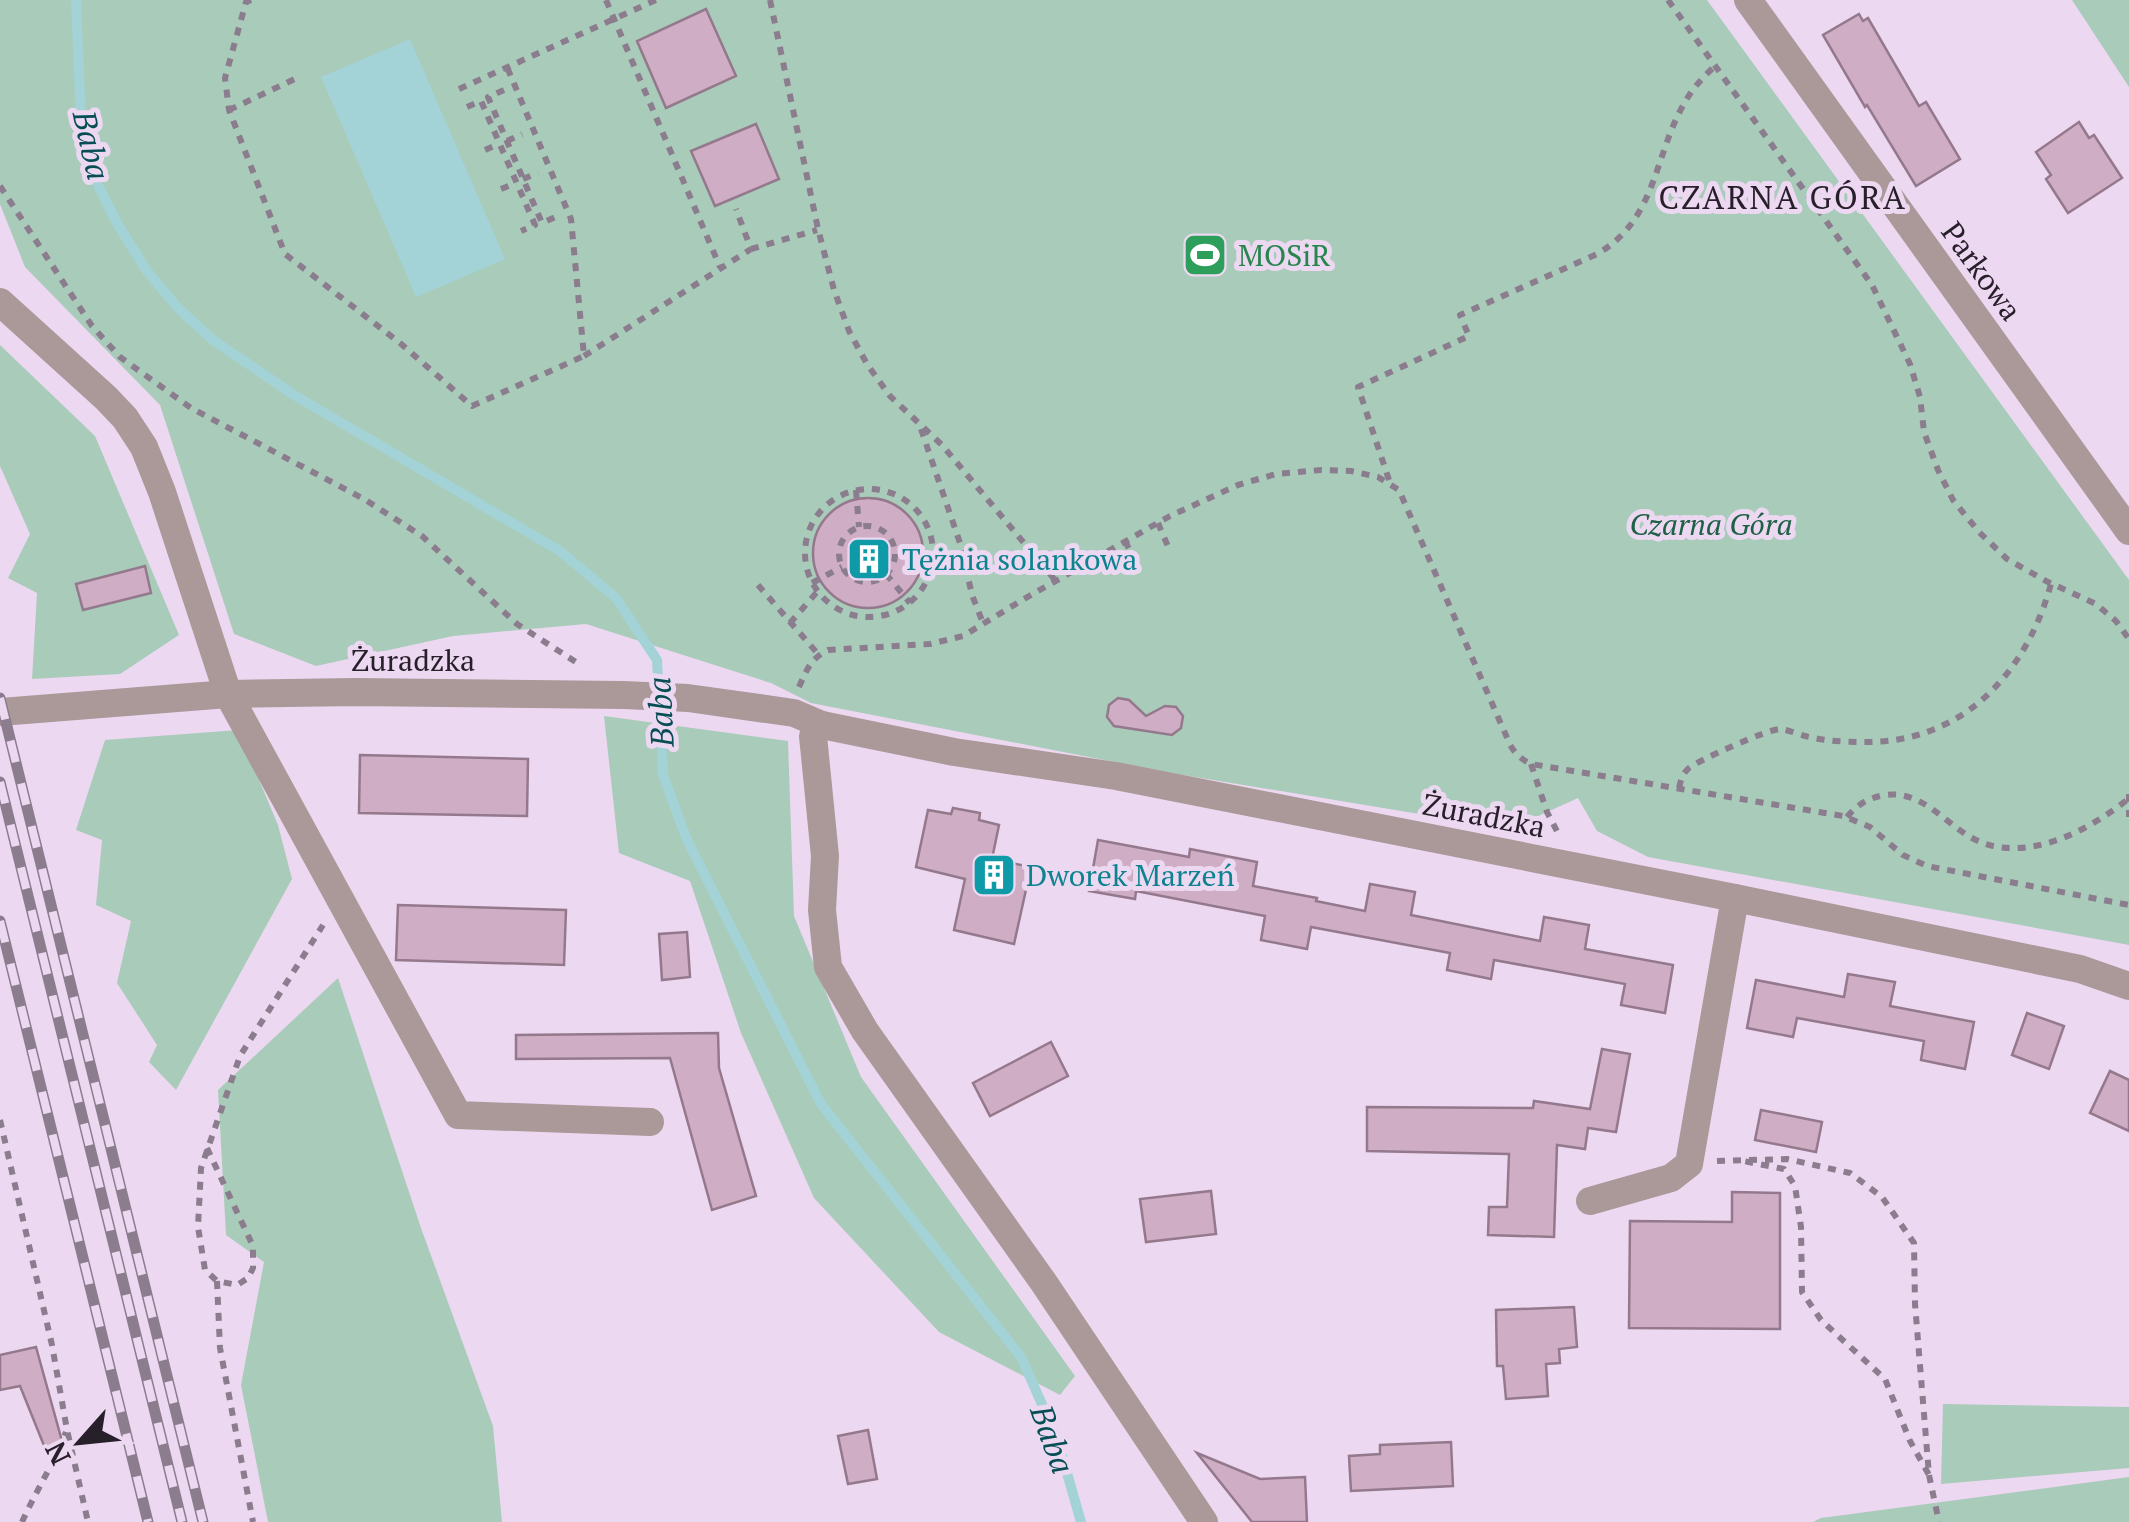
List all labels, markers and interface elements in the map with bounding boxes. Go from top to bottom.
water label: Baba [63,105,120,184]
district label: CZARNA GÓRA [1659,176,1907,218]
street label: Parkowa [1933,214,2031,328]
sports icon: MOSiR [1182,232,1228,278]
place label: MOSiR [1238,235,1330,275]
park label: Czarna Góra [1630,504,1792,544]
building icon: Tężnia solankowa [846,536,892,582]
place label: Tężnia solankowa [902,539,1137,579]
street label: Żuradzka [351,640,475,680]
water label: Baba [637,676,683,749]
street label: Żuradzka [1419,784,1549,846]
building icon: Dworek Marzeń [971,852,1017,898]
place label: Dworek Marzeń [1026,855,1235,895]
north arrow [30,1392,130,1492]
water label: Baba [1021,1398,1085,1479]
text: N [36,1436,79,1471]

